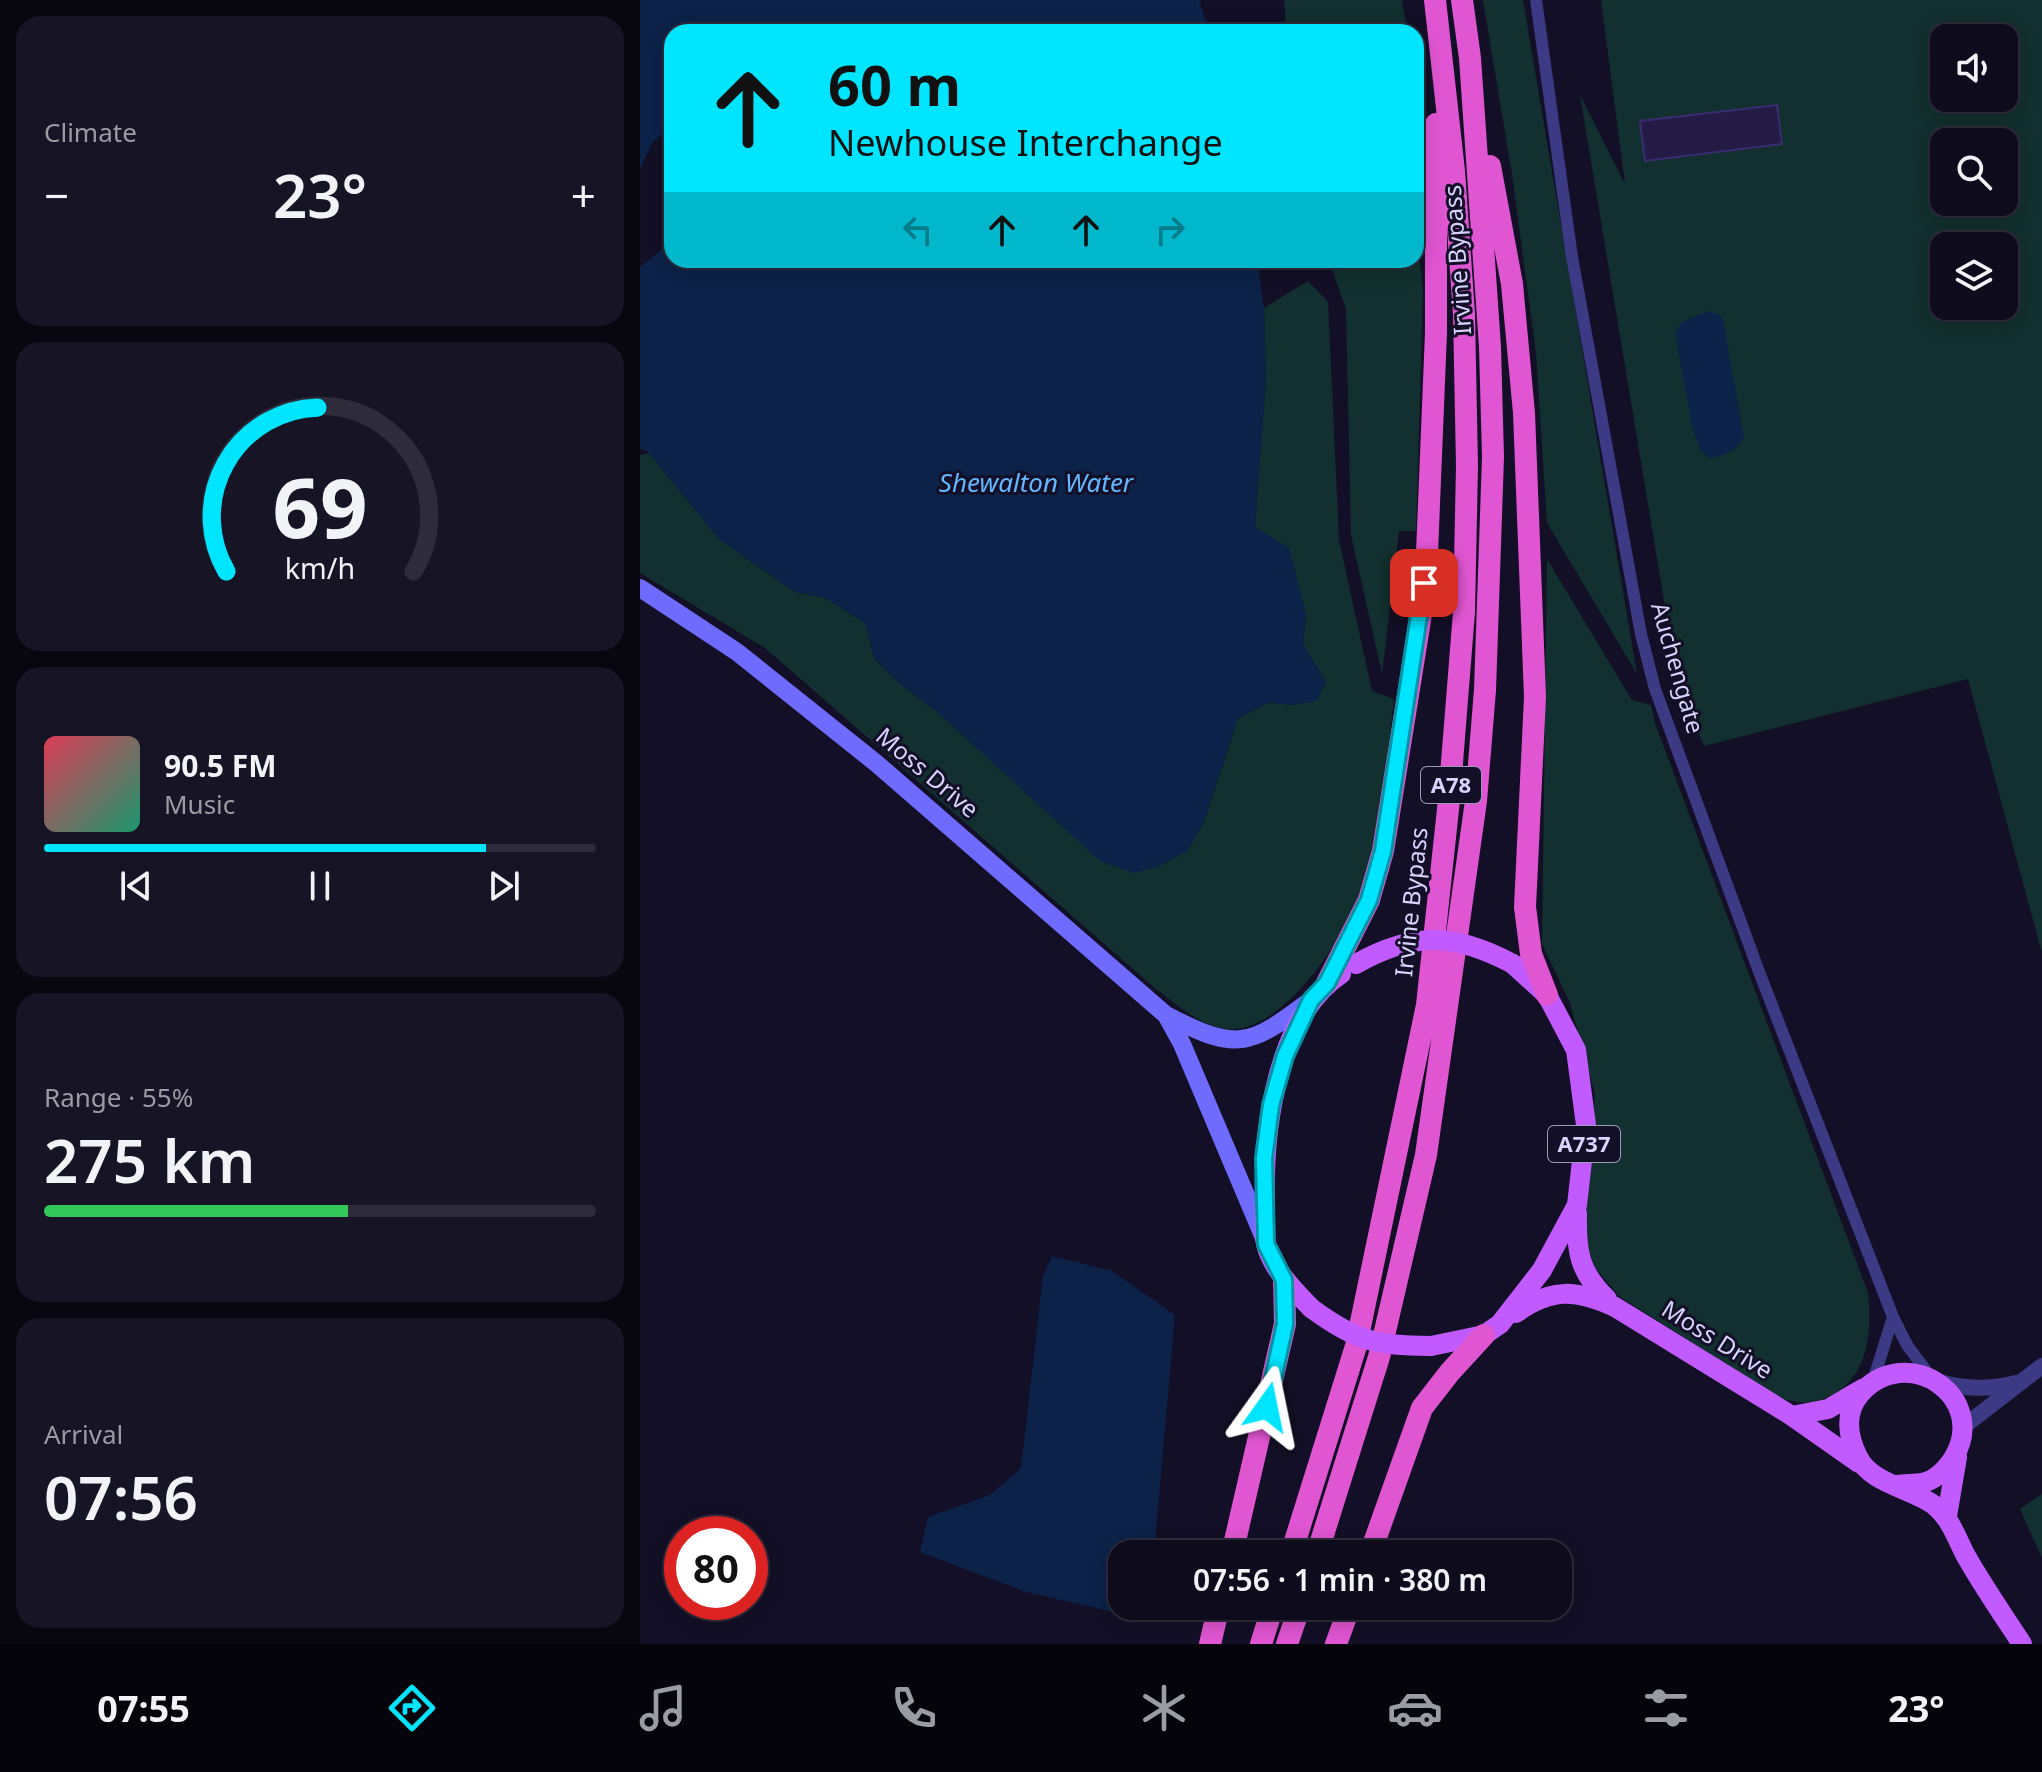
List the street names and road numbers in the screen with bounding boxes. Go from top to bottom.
street label: Irvine Bypass [1435,184,1478,336]
street label: Auchengate [1644,598,1713,737]
street label: Moss Drive [870,719,986,825]
road number: A78 [1421,767,1481,803]
street label: Irvine Bypass [1386,825,1435,978]
road number: A737 [1548,1126,1620,1162]
street label: Moss Drive [1656,1292,1779,1386]

